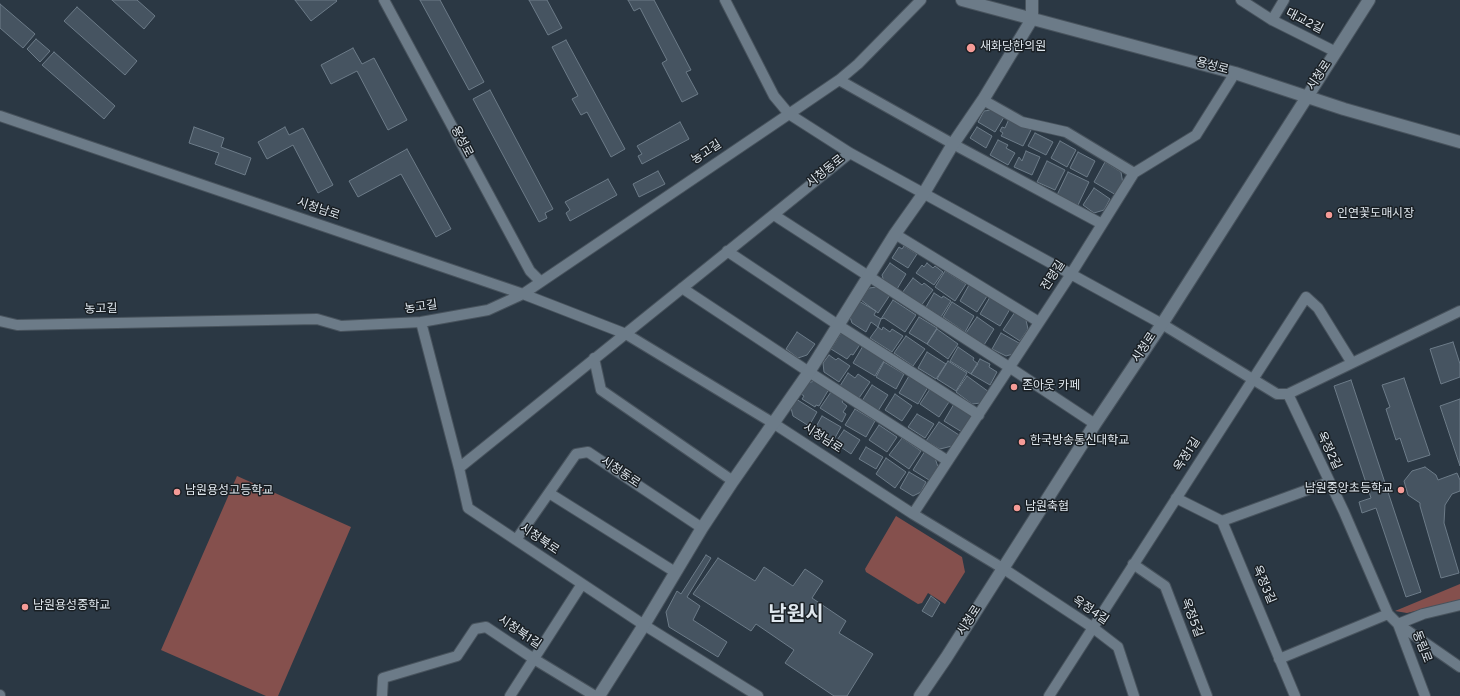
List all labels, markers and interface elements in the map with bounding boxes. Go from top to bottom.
street label: 대교2길 [1283,6,1325,38]
place label: 새화당한의원 [980,41,1046,55]
marker: 새화당한의원 [965,42,977,54]
street label: 용성로 [1194,56,1230,78]
street label: 시청로 [1305,58,1335,94]
street label: 용성로 [447,124,475,160]
street label: 농고길 [689,138,725,168]
street label: 시청동로 [804,153,848,191]
street label: 시청남로 [295,196,341,224]
place label: 인연꽃도매시장 [1337,208,1414,222]
marker: 인연꽃도매시장 [1324,210,1334,220]
street label: 전령길 [1039,258,1069,294]
street label: 농고길 [404,299,438,317]
street label: 농고길 [84,303,118,317]
street label: 시청로 [1130,330,1160,366]
place label: 존아웃 카페 [1022,380,1080,394]
marker: 존아웃 카페 [1009,382,1019,392]
street label: 시청남로 [800,421,844,457]
street label: 옥정2길 [1313,430,1343,472]
place label: 한국방송통신대학교 [1030,435,1129,449]
street label: 옥정1길 [1172,435,1204,475]
marker: 한국방송통신대학교 [1017,437,1027,447]
street label: 시청동로 [598,455,642,491]
place label: 남원중앙초등학교 [1305,483,1393,497]
place label: 남원용성고등학교 [185,485,273,499]
marker: 남원중앙초등학교 [1396,485,1406,495]
marker: 남원용성고등학교 [172,487,182,497]
place label: 남원축협 [1025,501,1069,515]
marker: 남원축협 [1012,503,1022,513]
street label: 시청북로 [517,522,561,558]
street label: 옥정3길 [1248,564,1278,606]
street label: 옥정4길 [1069,594,1111,628]
street label: 옥정5길 [1177,596,1205,640]
place label: 남원용성중학교 [33,600,110,614]
marker: 남원용성중학교 [20,602,30,612]
street label: 시청로 [955,603,985,639]
district label: 남원시 [768,604,824,628]
street label: 시청북1길 [495,613,543,653]
street label: 동림로 [1408,629,1434,665]

